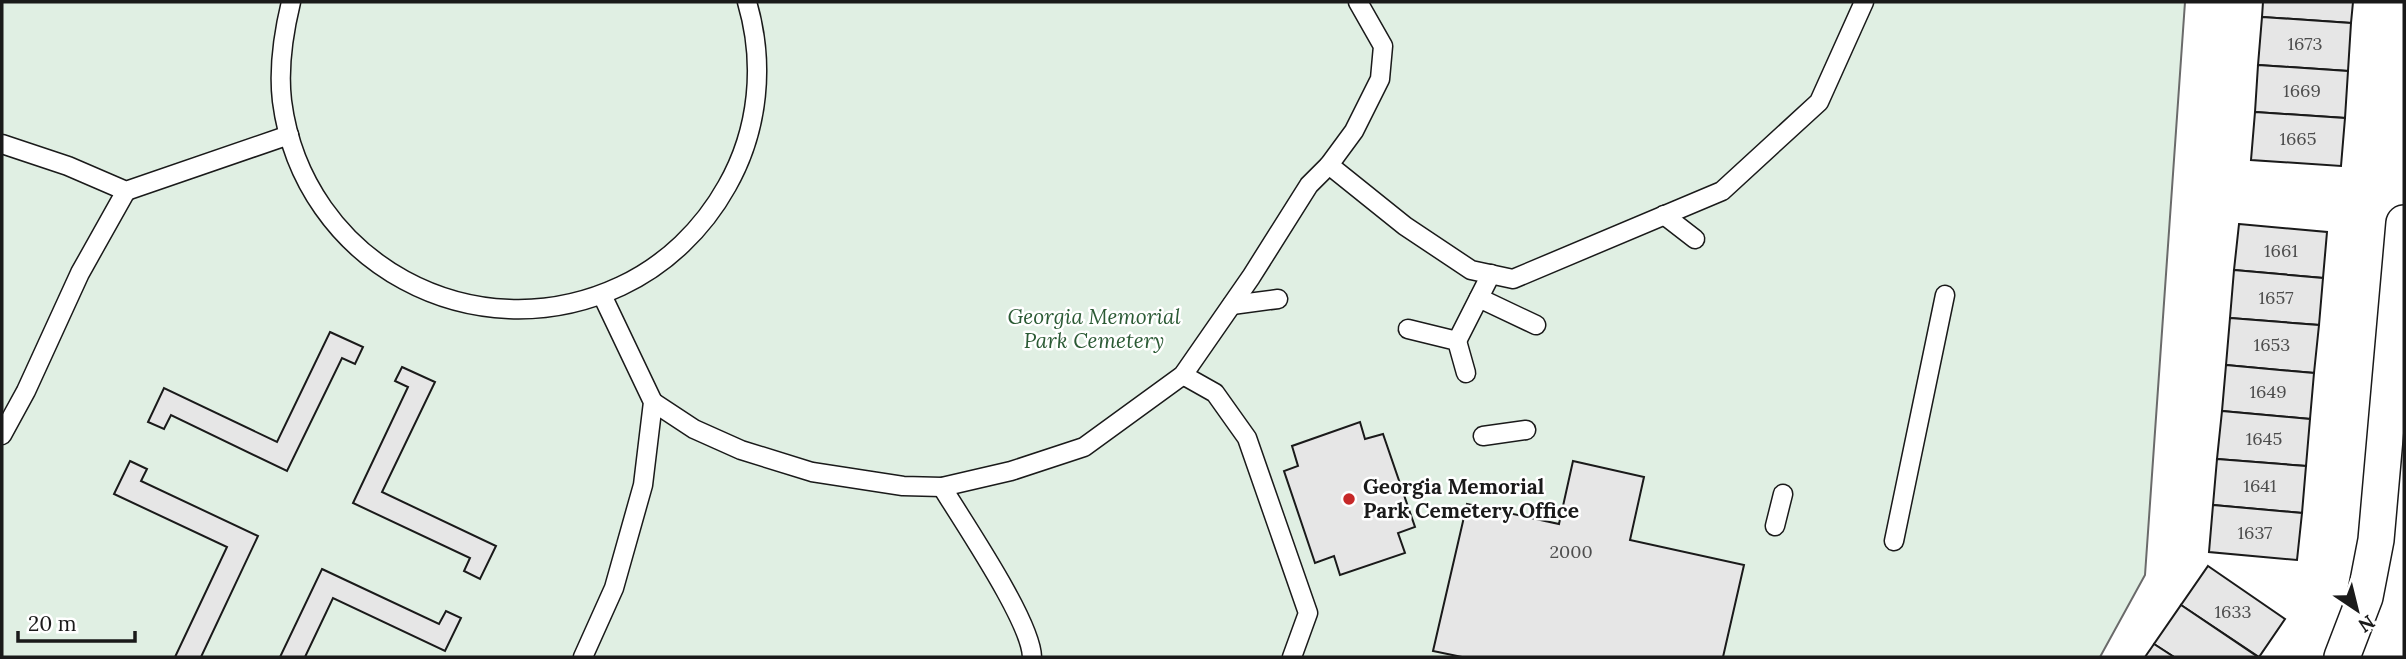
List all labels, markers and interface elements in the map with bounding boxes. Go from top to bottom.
house number: 1673 [2287,32,2323,55]
house number: 1669 [2283,79,2321,102]
house number: 1665 [2279,127,2317,150]
house number: 1661 [2264,239,2298,262]
house number: 1657 [2258,286,2294,309]
park label: Georgia Memorial Park Cemetery [1007,303,1181,354]
house number: 1653 [2254,333,2290,356]
house number: 1649 [2249,380,2287,403]
house number: 1645 [2246,427,2282,450]
place label: Georgia Memorial Park Cemetery Office [1363,473,1579,524]
house number: 1641 [2243,474,2277,497]
marker: Georgia Memorial Park Cemetery Office [1341,491,1357,507]
house number: 1637 [2238,521,2272,544]
house number: 2000 [1549,540,1593,563]
north arrow [2322,575,2392,645]
scale bar [18,600,135,644]
house number: 1633 [2214,600,2252,623]
text: 20 m [28,610,77,637]
text: N [2354,610,2380,638]

